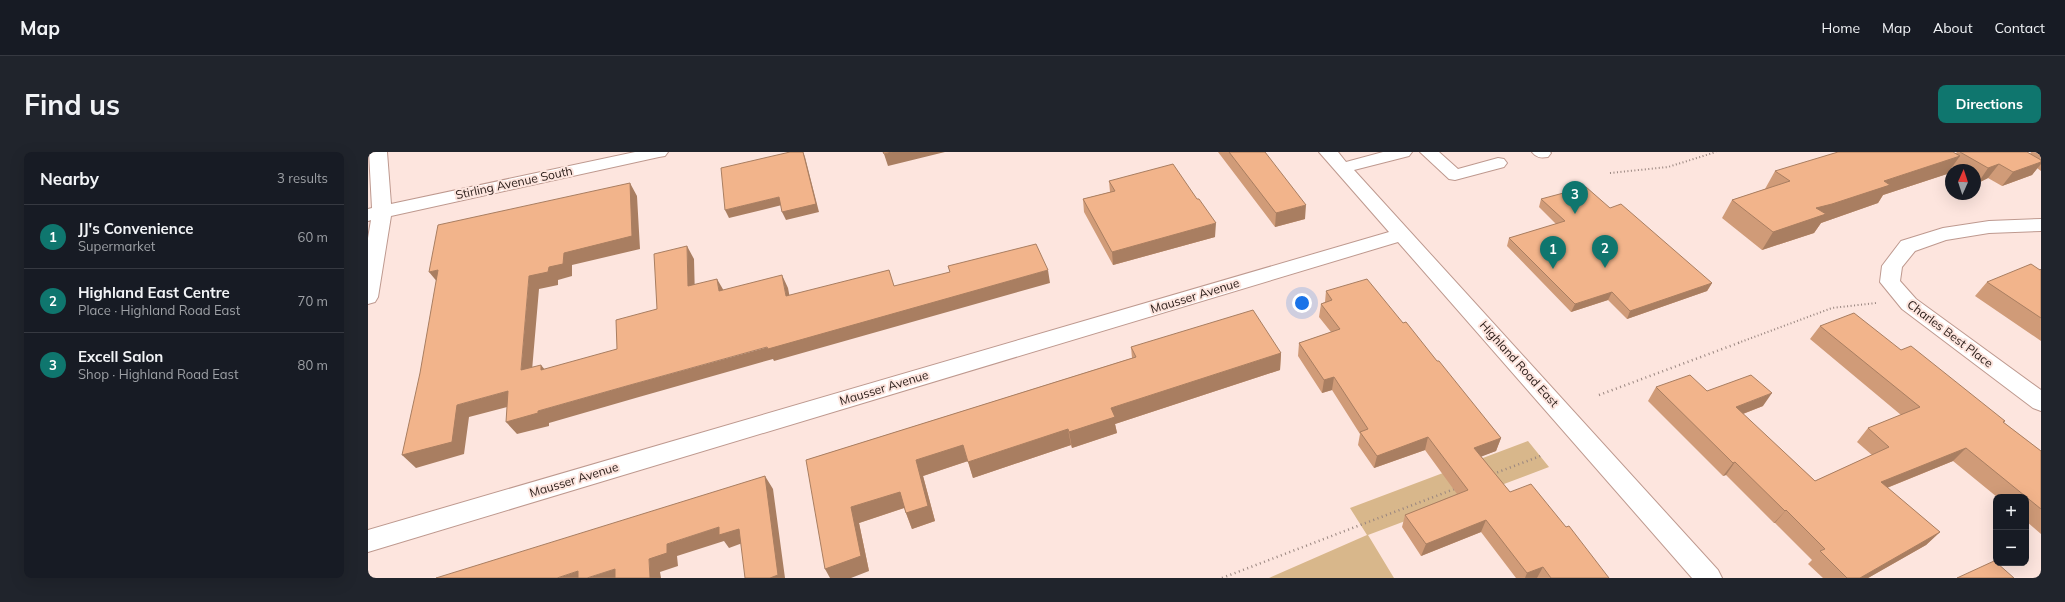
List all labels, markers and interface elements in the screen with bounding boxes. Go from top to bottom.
text: Map [20,16,60,40]
text: Home [1821,19,1860,37]
text: Map [1882,19,1911,37]
text: About [1933,19,1973,37]
text: Contact [1995,19,2045,37]
button: Directions [1938,85,2041,123]
text: Find us [24,87,120,122]
street label: Stirling Avenue South [454,163,574,202]
north arrow [1945,164,1981,200]
text: Nearby [40,168,99,189]
text: 3 results [277,170,328,186]
pin: 3 [1562,181,1588,214]
text: JJ's Convenience [78,219,194,238]
text: 1 [49,229,57,245]
text: 60 m [298,229,328,245]
pin: 2 [1592,235,1618,268]
pin: 1 [1540,236,1566,269]
text: Supermarket [78,238,155,254]
street label: Mausser Avenue [1149,275,1241,316]
text: Highland East Centre [78,283,230,302]
text: 2 [49,293,57,309]
text: 70 m [298,293,328,309]
your location [1292,293,1312,313]
street label: Charles Best Place [1904,296,1996,371]
text: Place · Highland Road East [78,302,240,318]
street label: Highland Road East [1477,318,1562,410]
text: Excell Salon [78,347,163,366]
text: 3 [49,357,57,373]
text: 80 m [298,357,328,373]
text: Shop · Highland Road East [78,366,238,382]
street label: Mausser Avenue [838,367,930,408]
street label: Mausser Avenue [528,459,620,500]
map controls [1993,494,2029,566]
button: + [1993,494,2029,530]
button: − [1993,530,2029,566]

